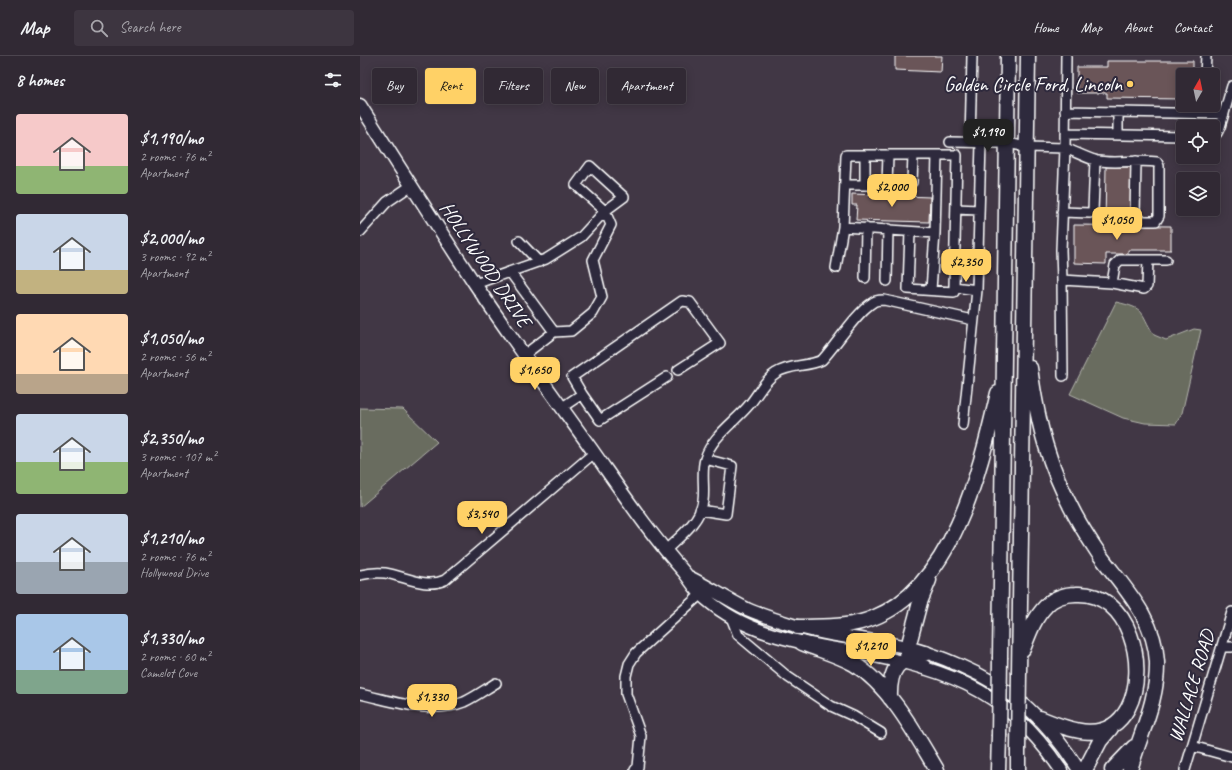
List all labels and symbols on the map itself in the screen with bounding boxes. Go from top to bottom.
north arrow [1176,68,1220,112]
place label: Golden Circle Ford, Lincoln [944,72,1123,97]
marker: Golden Circle Ford, Lincoln [1125,79,1135,89]
pin: $1,190 [955,119,1021,153]
pin: $2,000 [859,174,925,208]
street label: HOLLYWOOD DRIVE [434,197,539,334]
pin: $1,050 [1084,207,1150,241]
pin: $2,350 [933,249,999,283]
pin: $1,650 [502,357,568,391]
pin: $3,540 [449,501,515,535]
street label: WALLACE ROAD [1163,625,1221,745]
pin: $1,210 [838,633,904,667]
pin: $1,330 [399,684,465,718]

